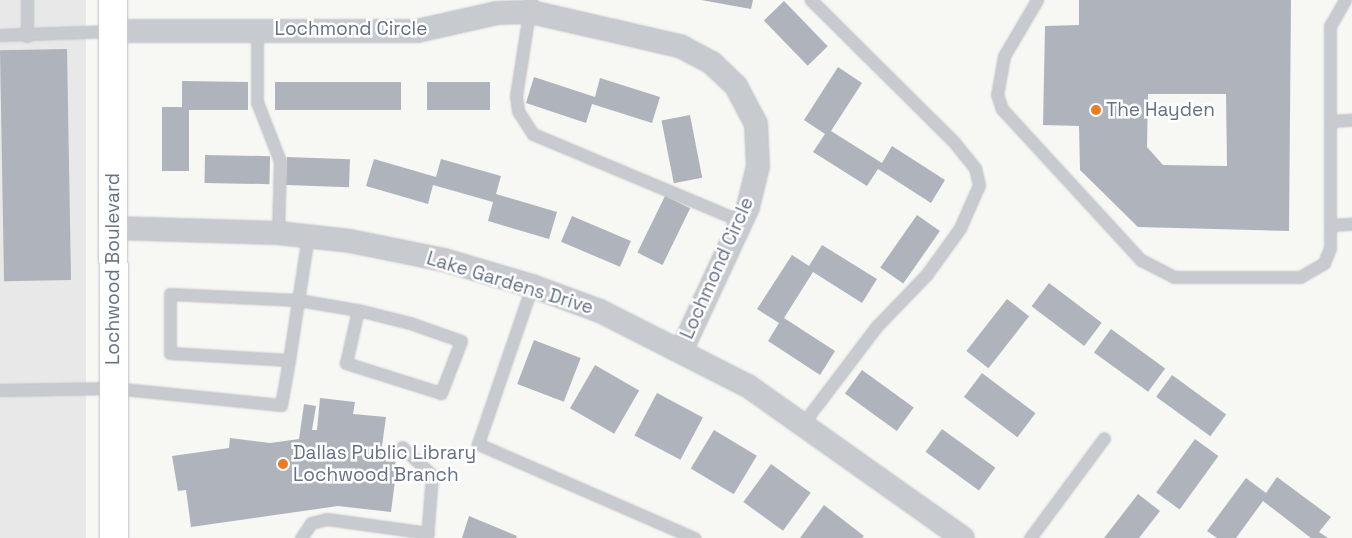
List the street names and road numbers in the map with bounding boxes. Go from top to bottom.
street label: Lochmond Circle [275,18,427,40]
street label: Lochwood Boulevard [102,173,124,365]
street label: Lochmond Circle [676,194,758,342]
street label: Lake Gardens Drive [424,247,596,319]

